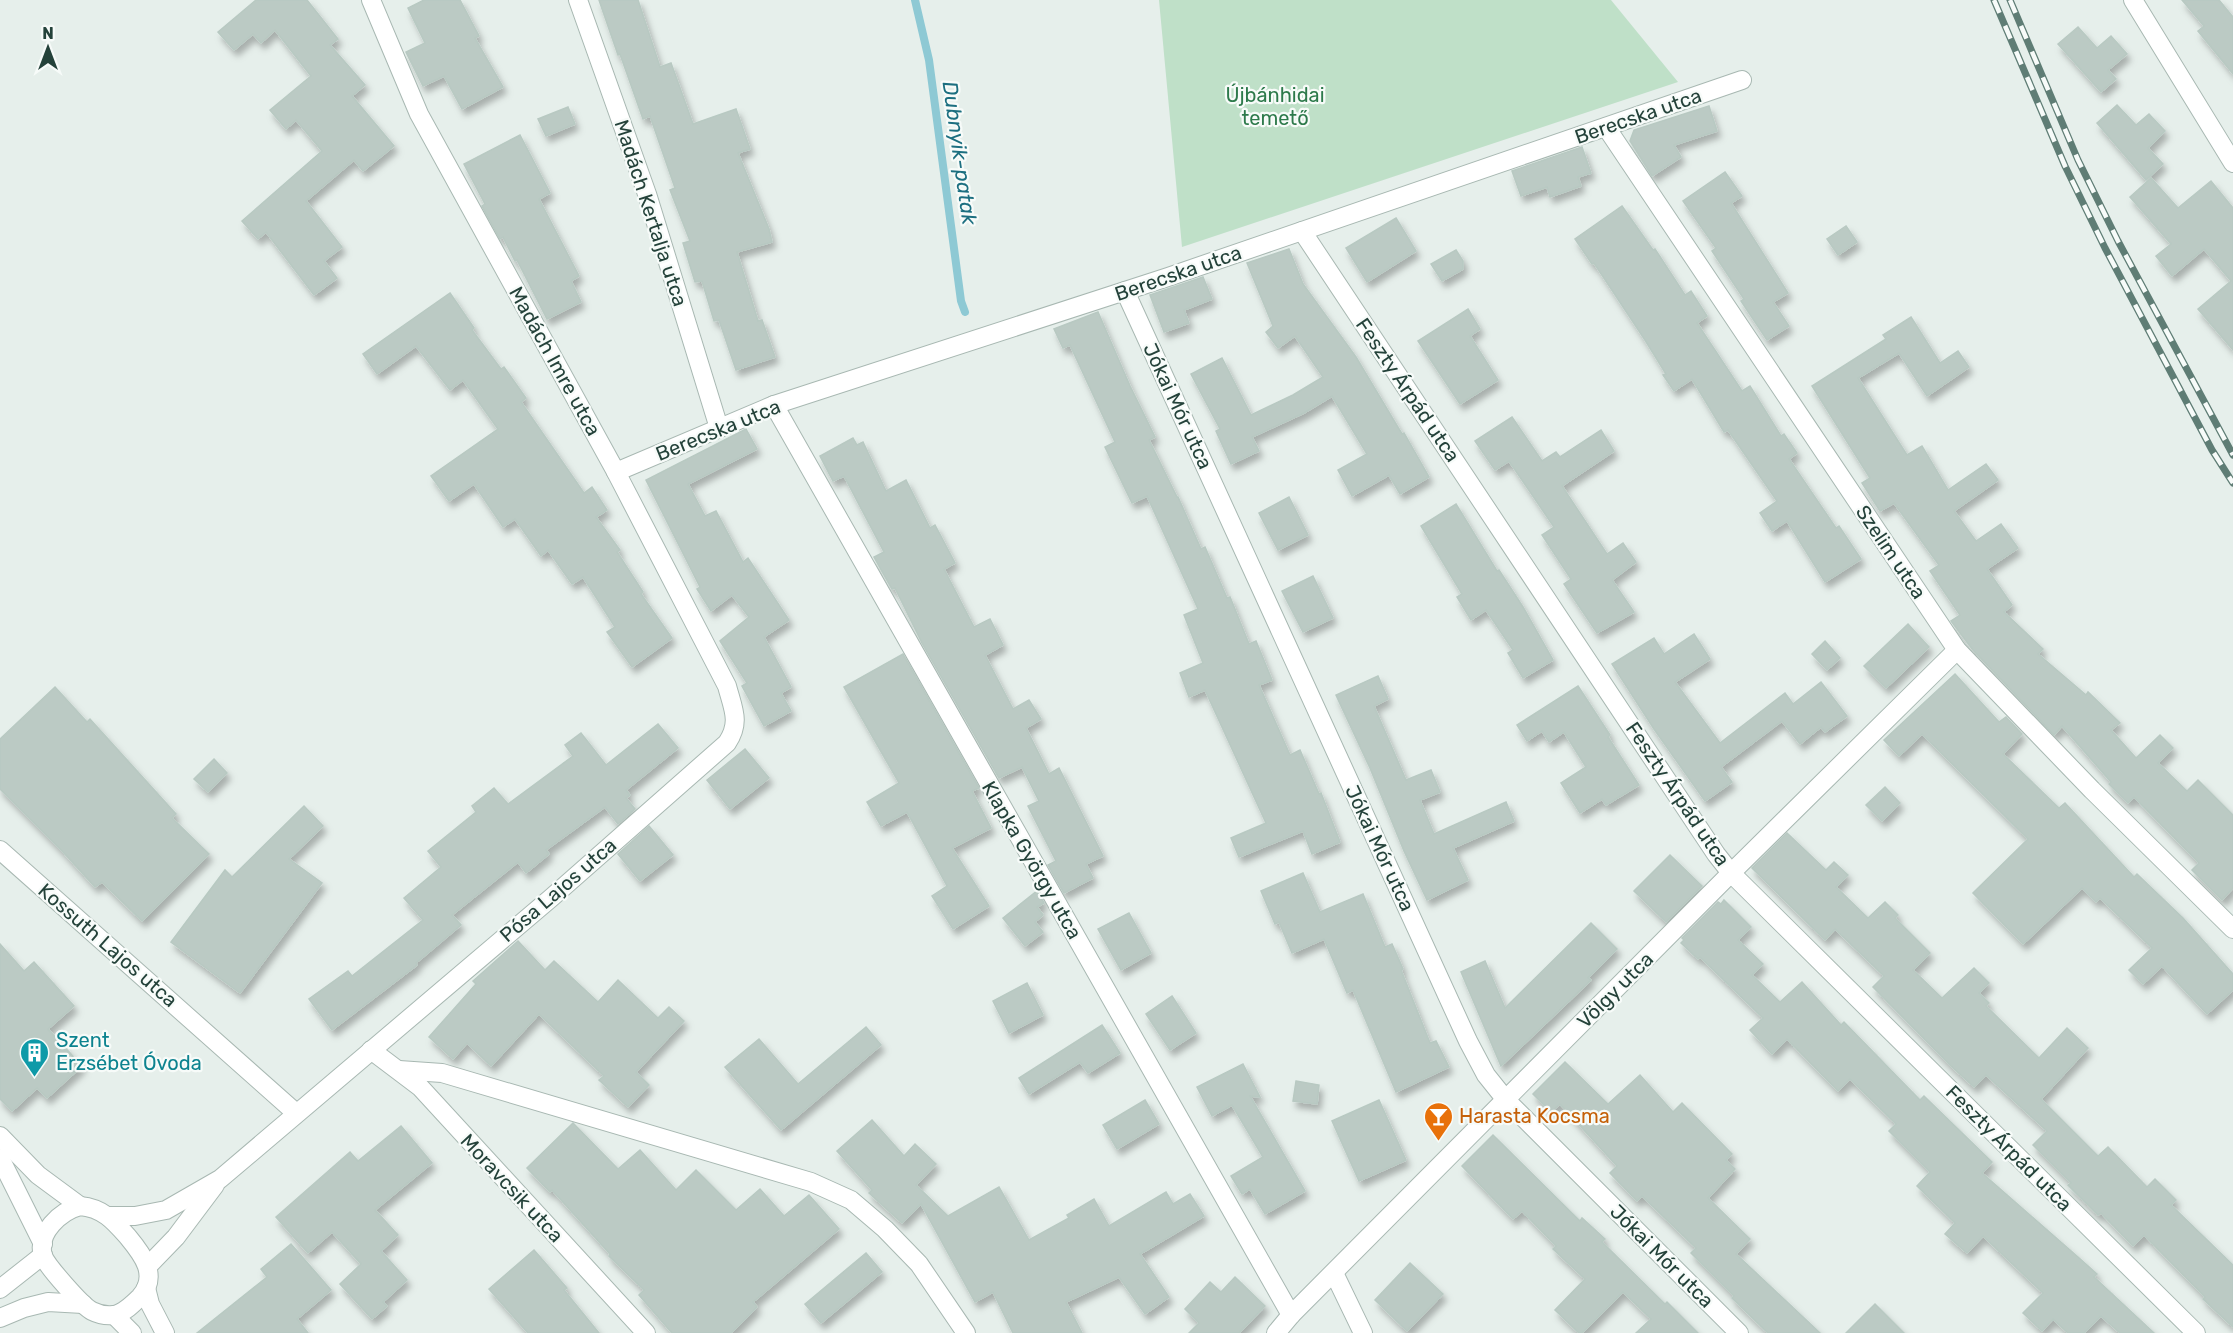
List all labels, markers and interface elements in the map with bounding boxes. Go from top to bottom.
north arrow [18,18,78,78]
text: N [42,24,54,43]
water label: Dubnyik-patak [938,80,983,228]
park label: Újbánhidai temető [1226,83,1324,130]
street label: Berecska utca [1571,83,1705,149]
street label: Madách Kertalja utca [609,117,693,309]
street label: Berecska utca [1111,240,1245,306]
street label: Madách Imre utca [504,282,606,440]
street label: Feszty Árpád utca [1351,313,1465,467]
street label: Jókai Mór utca [1138,339,1218,473]
street label: Berecska utca [652,394,784,466]
street label: Szelim utca [1851,501,1931,603]
street label: Feszty Árpád utca [1621,717,1735,871]
street label: Klapka György utca [977,777,1087,943]
street label: Jókai Mór utca [1340,781,1420,915]
street label: Pósa Lajos utca [495,833,621,947]
street label: Kossuth Lajos utca [34,878,182,1012]
street label: Völgy utca [1572,947,1658,1033]
place label: Szent Erzsébet Óvoda [56,1028,202,1075]
building icon: Szent Erzsébet Óvoda [19,1036,51,1078]
street label: Feszty Árpád utca [1941,1080,2077,1216]
bar icon: Harasta Kocsma [1422,1100,1454,1142]
place label: Harasta Kocsma [1459,1104,1610,1128]
street label: Moravcsik utca [456,1129,568,1247]
street label: Jókai Mór utca [1605,1199,1719,1313]

